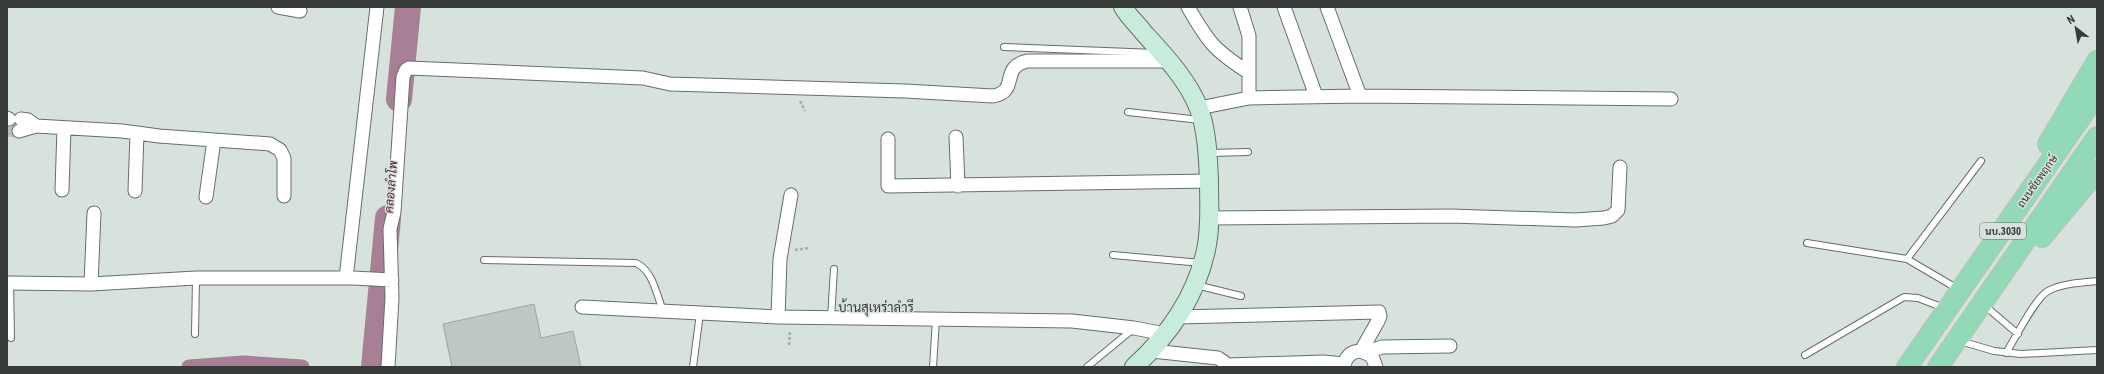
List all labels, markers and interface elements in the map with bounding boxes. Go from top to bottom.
north arrow [2056,8,2096,48]
text: N [2065,12,2078,27]
street label: ถนนชัยพฤกษ์ [2013,151,2061,210]
water label: คลองลำโพ [381,160,400,214]
road number: นบ.3030 [1980,223,2026,239]
district label: บ้านสุเหร่าลำรี [838,298,914,317]

